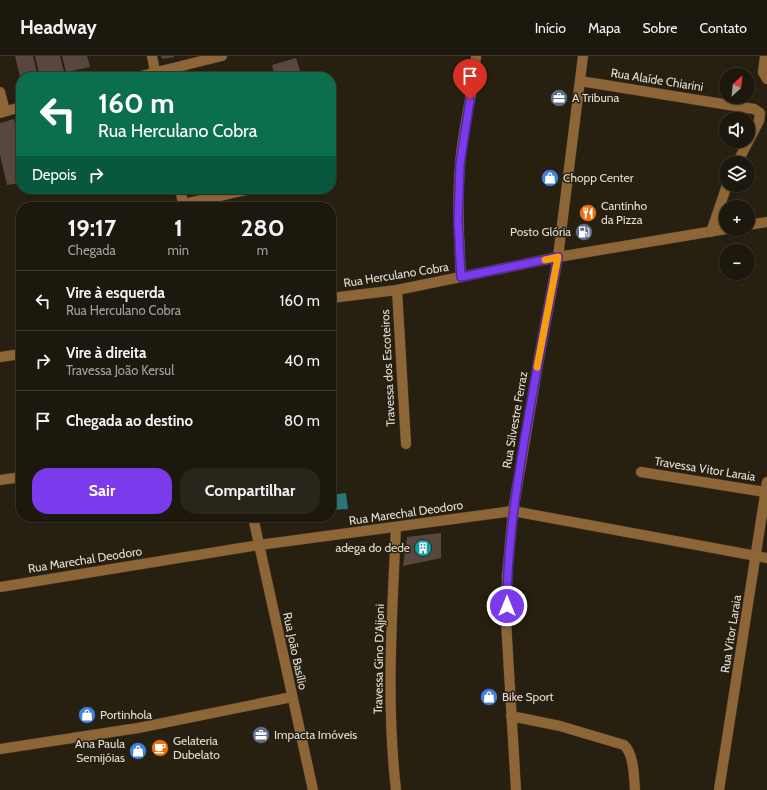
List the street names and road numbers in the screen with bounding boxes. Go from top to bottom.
street label: Rua Alaíde Chiarini [610,65,704,94]
street label: Rua Herculano Cobra [342,259,450,290]
street label: Travessa dos Escoteiros [377,309,398,427]
street label: Rua Silvestre Ferraz [499,370,530,470]
street label: Travessa Vitor Laraia [654,453,757,484]
street label: Rua Marechal Deodoro [348,497,464,528]
street label: Rua Marechal Deodoro [27,543,143,576]
street label: Rua Vitor Laraia [717,594,744,674]
street label: Travessa Gino D'Ajjoni [370,604,387,714]
street label: Rua João Basílio [280,611,311,691]

